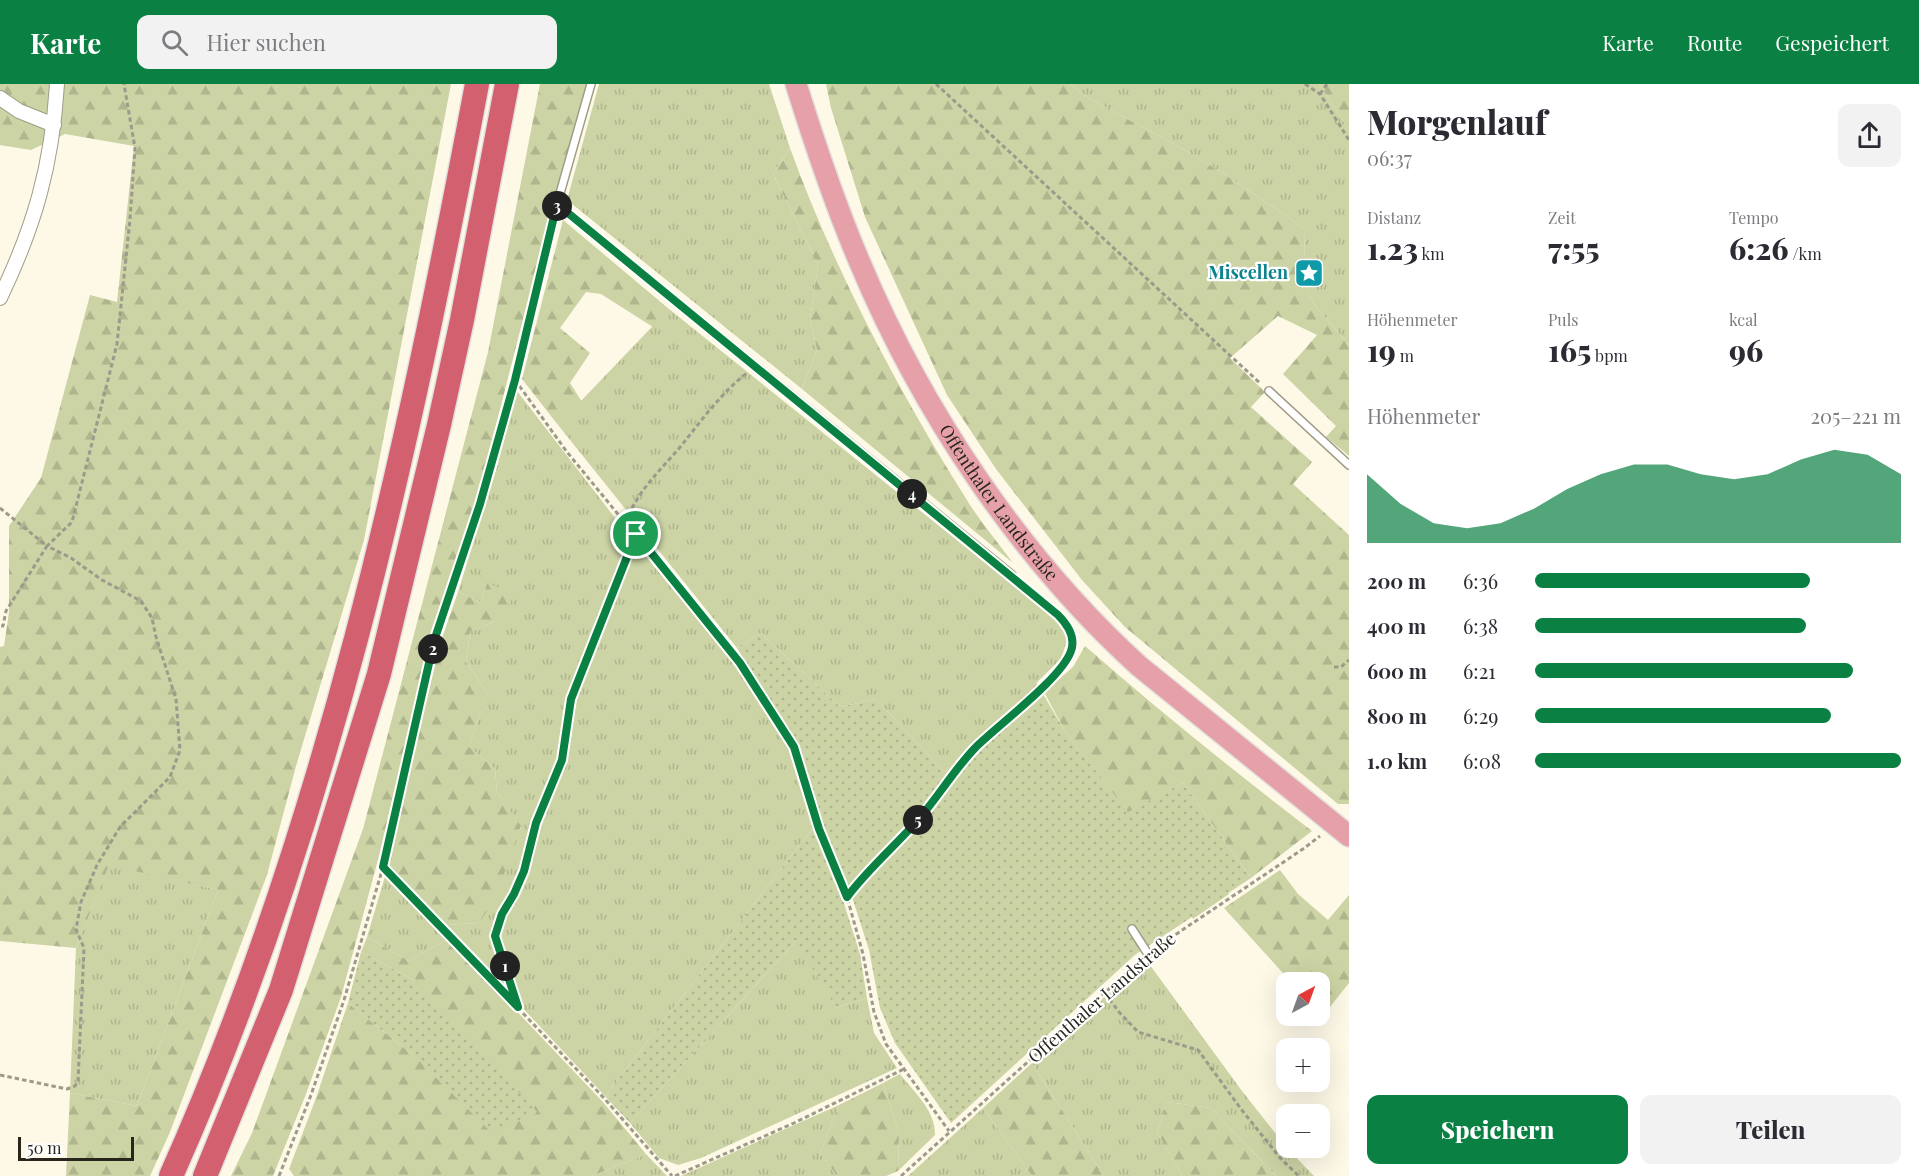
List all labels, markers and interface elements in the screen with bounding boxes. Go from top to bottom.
search box [137,15,557,69]
text: Karte [30,24,101,61]
icon: search [158,26,191,59]
text: Hier suchen [206,27,326,57]
text: Karte [1602,28,1654,56]
text: Route [1687,28,1742,56]
text: Gespeichert [1775,28,1889,56]
text: Morgenlauf [1367,99,1547,143]
button: share [1838,104,1901,167]
text: 06:37 [1367,144,1412,171]
pin: 3 [542,191,572,221]
text: 3 [553,195,561,216]
text: Distanz [1367,207,1421,228]
text: Zeit [1548,207,1576,228]
text: Tempo [1729,207,1779,228]
text: 1.23 [1367,228,1418,268]
text: 7:55 [1548,228,1600,268]
text: 6:26 [1729,228,1789,268]
text: km [1418,243,1445,264]
text: /km [1789,243,1822,264]
place icon: Miscellen [1293,257,1325,289]
place label: Miscellen [1208,260,1288,284]
text: Höhenmeter [1367,309,1458,330]
text: Puls [1548,309,1578,330]
text: kcal [1729,309,1758,330]
text: 19 [1367,330,1396,370]
text: 165 [1548,330,1591,370]
text: 96 [1729,330,1763,370]
text: m [1396,345,1414,366]
text: bpm [1591,345,1628,366]
text: Höhenmeter [1367,402,1480,429]
text: 205–221 m [1810,402,1901,429]
street label: Offenthaler Landstraße [934,419,1064,586]
pin: 4 [897,479,927,509]
text: 4 [908,483,916,504]
pin [610,508,661,559]
icon: arrive [619,517,652,550]
text: 200 m [1367,567,1426,594]
text: 6:36 [1463,567,1498,594]
text: 400 m [1367,612,1426,639]
text: 6:38 [1463,612,1498,639]
pin: 2 [418,634,448,664]
text: 2 [429,638,437,659]
text: 600 m [1367,657,1427,684]
text: 6:21 [1463,657,1496,684]
text: 800 m [1367,702,1427,729]
text: 6:29 [1463,702,1498,729]
text: 1.0 km [1367,747,1427,774]
text: 6:08 [1463,747,1501,774]
pin: 5 [903,805,933,835]
text: 5 [914,809,922,830]
street label: Offenthaler Landstraße [1022,926,1180,1068]
pin: 1 [490,951,520,981]
text: 1 [502,955,508,976]
north arrow [1276,972,1330,1026]
map controls [1276,972,1330,1158]
button: + [1276,1038,1330,1092]
button: Speichern [1367,1095,1628,1164]
button: Teilen [1640,1095,1901,1164]
button: − [1276,1104,1330,1158]
scale bar [18,1134,134,1162]
text: 50 m [27,1137,61,1158]

